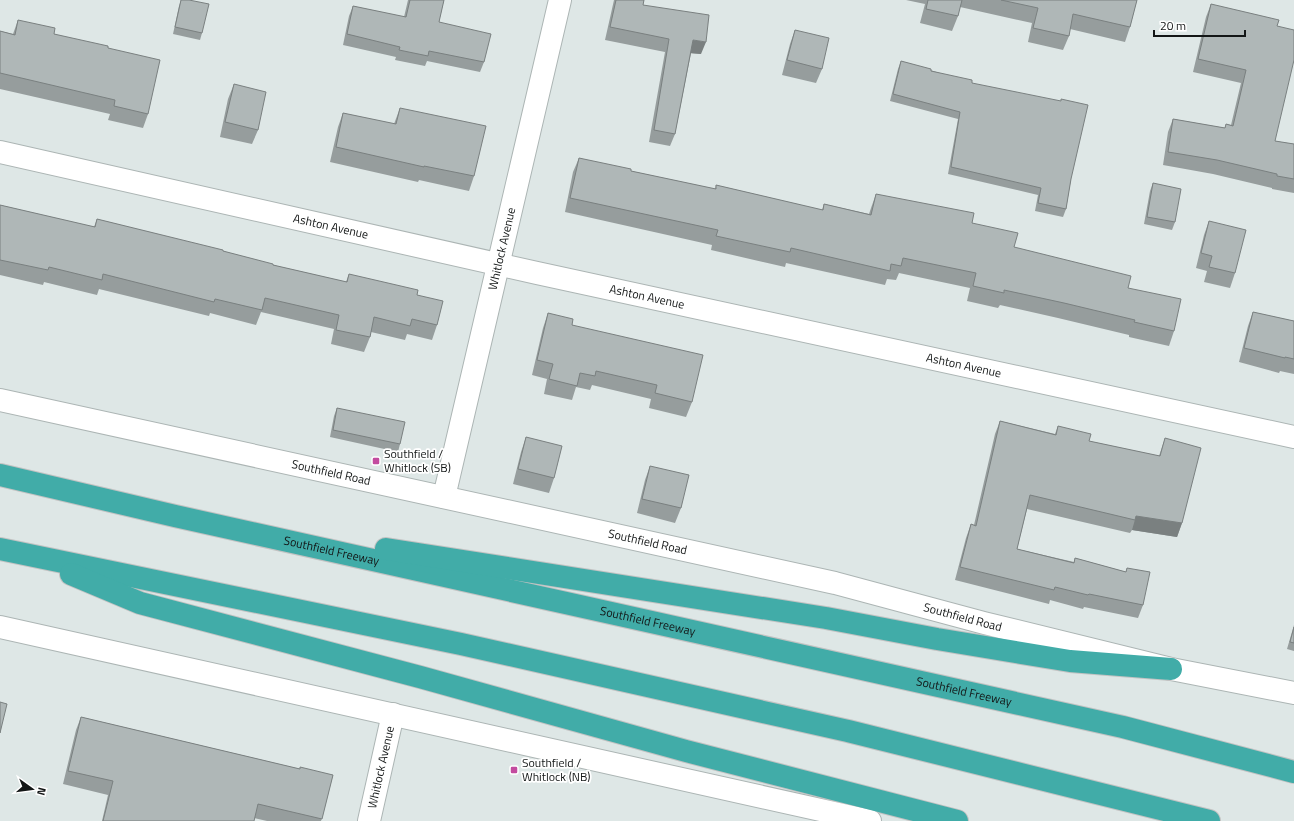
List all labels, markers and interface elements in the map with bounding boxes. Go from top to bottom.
scale bar [1154,12,1245,38]
text: 20 m [1160,16,1186,35]
street label: Whitlock Avenue [483,205,520,292]
street label: Ashton Avenue [291,208,370,244]
street label: Ashton Avenue [608,279,686,314]
street label: Ashton Avenue [924,348,1003,382]
place label: Southfield / Whitlock (SB) [384,444,451,477]
street label: Southfield Road [290,454,373,490]
marker: Southfield / Whitlock (SB) [371,456,381,466]
street label: Southfield Road [606,524,689,559]
street label: Southfield Freeway [282,530,381,570]
street label: Southfield Road [922,597,1004,636]
street label: Southfield Freeway [598,601,698,641]
street label: Southfield Freeway [914,671,1014,711]
street label: Whitlock Avenue [362,724,399,810]
place label: Southfield / Whitlock (NB) [522,753,591,786]
marker: Southfield / Whitlock (NB) [509,765,519,775]
north arrow [12,769,52,809]
text: N [33,786,50,797]

